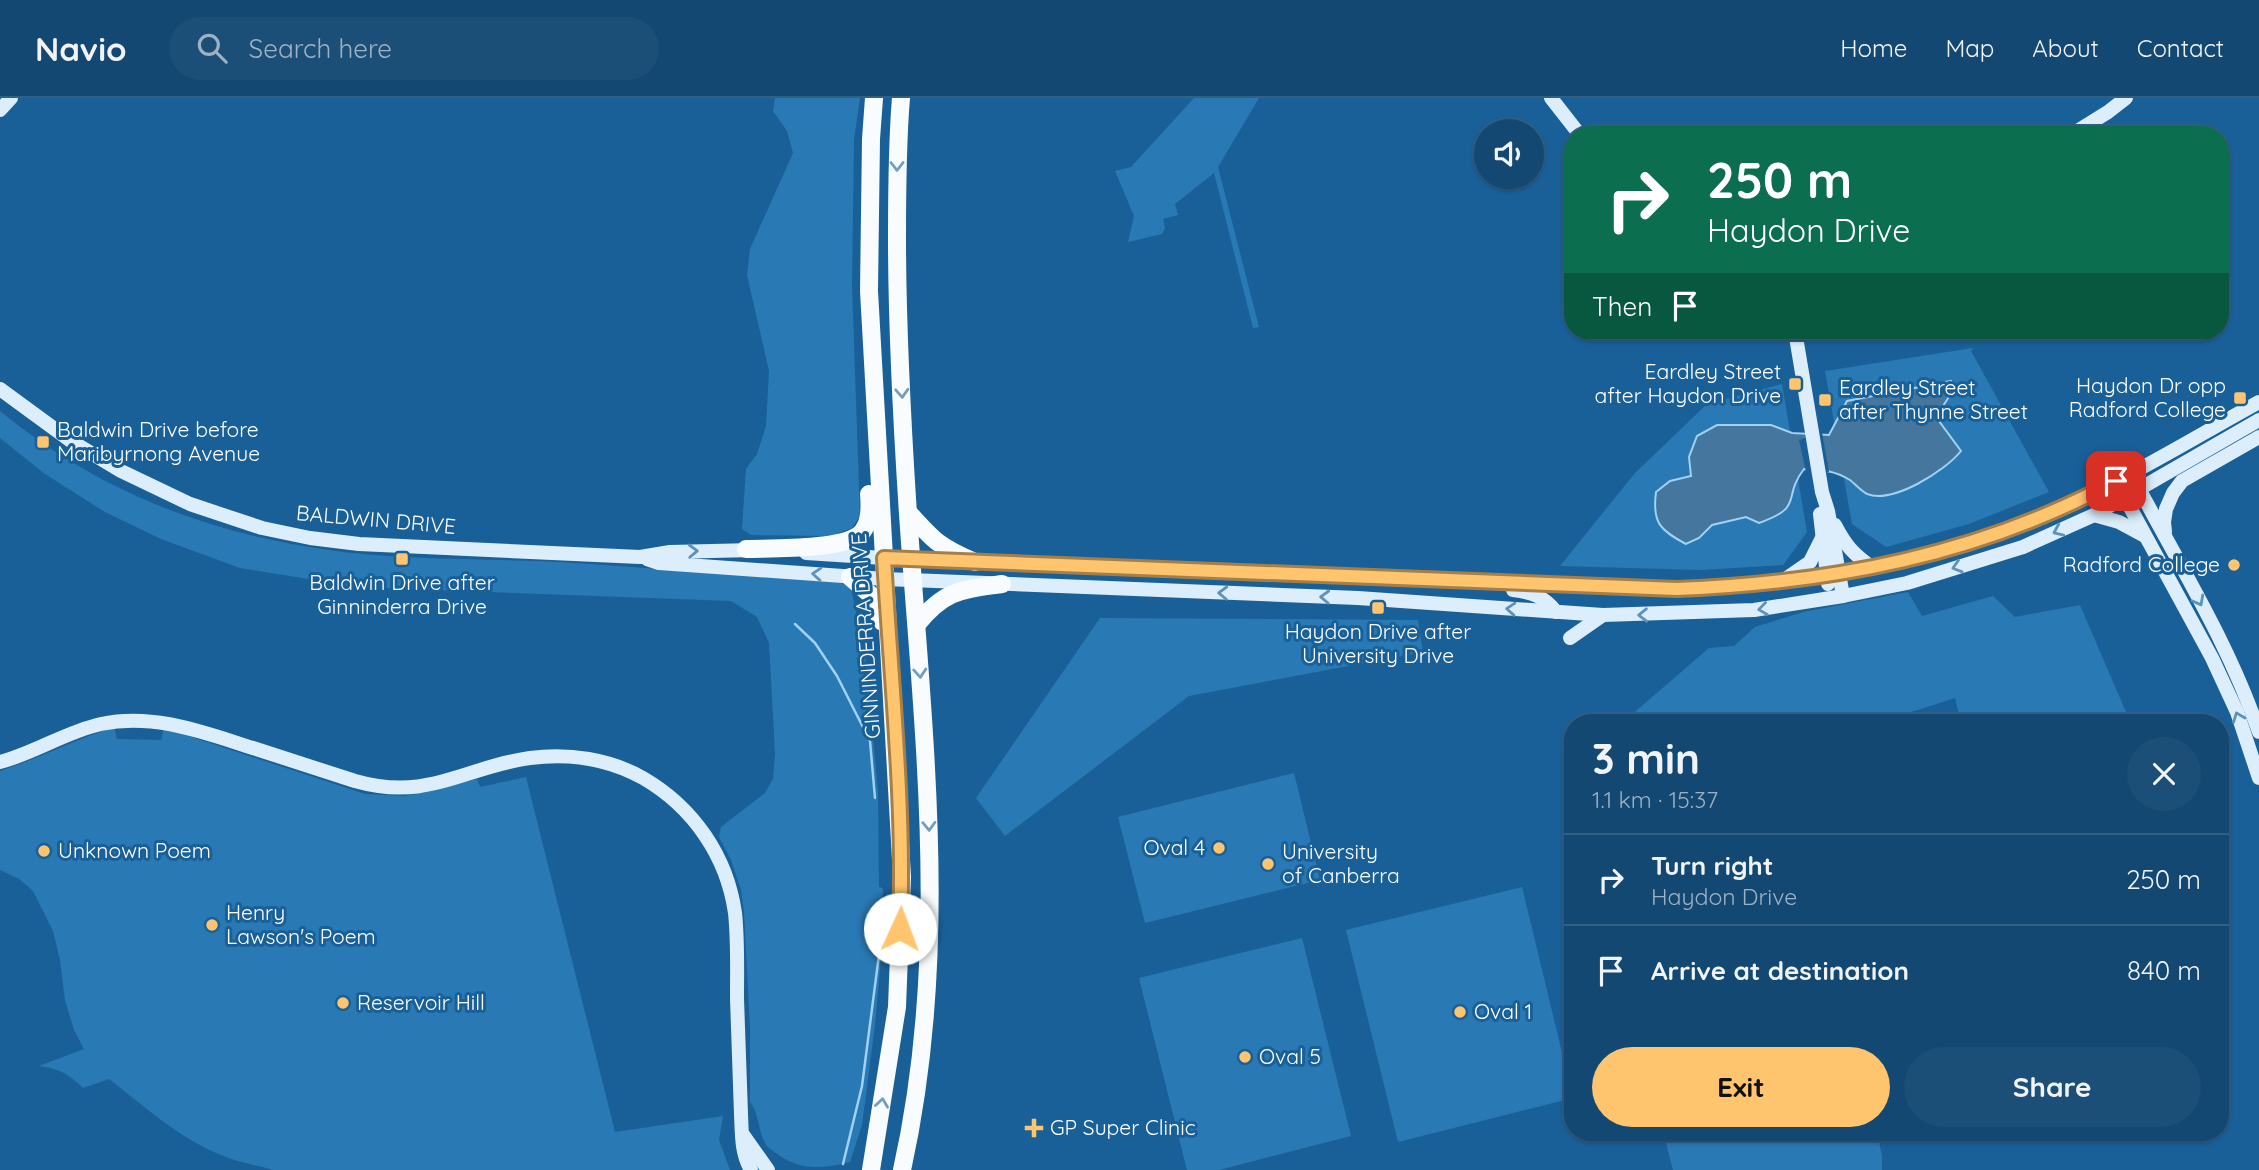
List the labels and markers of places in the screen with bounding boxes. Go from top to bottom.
place label: Eardley Street after Haydon Drive [1594,358,1781,408]
place label: Haydon Dr opp Radford College [2069,372,2226,422]
place label: Eardley Street after Thynne Street [1839,374,2028,424]
marker: Eardley Street after Haydon Drive [1787,376,1803,392]
marker: Haydon Dr opp Radford College [2232,390,2248,406]
marker: Eardley Street after Thynne Street [1817,392,1833,408]
place label: Baldwin Drive before Maribyrnong Avenue [57,416,260,466]
marker: Baldwin Drive before Maribyrnong Avenue [35,434,51,450]
pin [2086,451,2146,511]
marker: Baldwin Drive after Ginninderra Drive [394,551,410,567]
place label: Radford College [2063,551,2220,577]
marker: Radford College [2226,557,2242,573]
place label: Baldwin Drive after Ginninderra Drive [309,569,495,619]
marker: Haydon Drive after University Drive [1370,600,1386,616]
place label: Haydon Drive after University Drive [1285,618,1471,668]
place label: Oval 4 [1143,834,1205,860]
place label: Unknown Poem [58,837,211,863]
place label: University of Canberra [1282,838,1400,888]
marker: Oval 4 [1211,840,1227,856]
marker: Unknown Poem [36,843,52,859]
marker: University of Canberra [1260,856,1276,872]
place label: Henry Lawson's Poem [226,899,376,949]
marker: Henry Lawson's Poem [204,917,220,933]
place label: Reservoir Hill [357,989,485,1015]
marker: Reservoir Hill [335,995,351,1011]
place label: Oval 1 [1474,998,1532,1024]
marker: Oval 1 [1452,1004,1468,1020]
place label: Oval 5 [1259,1043,1321,1069]
marker: Oval 5 [1237,1049,1253,1065]
place label: GP Super Clinic [1050,1114,1196,1140]
marker: GP Super Clinic [1024,1118,1044,1138]

